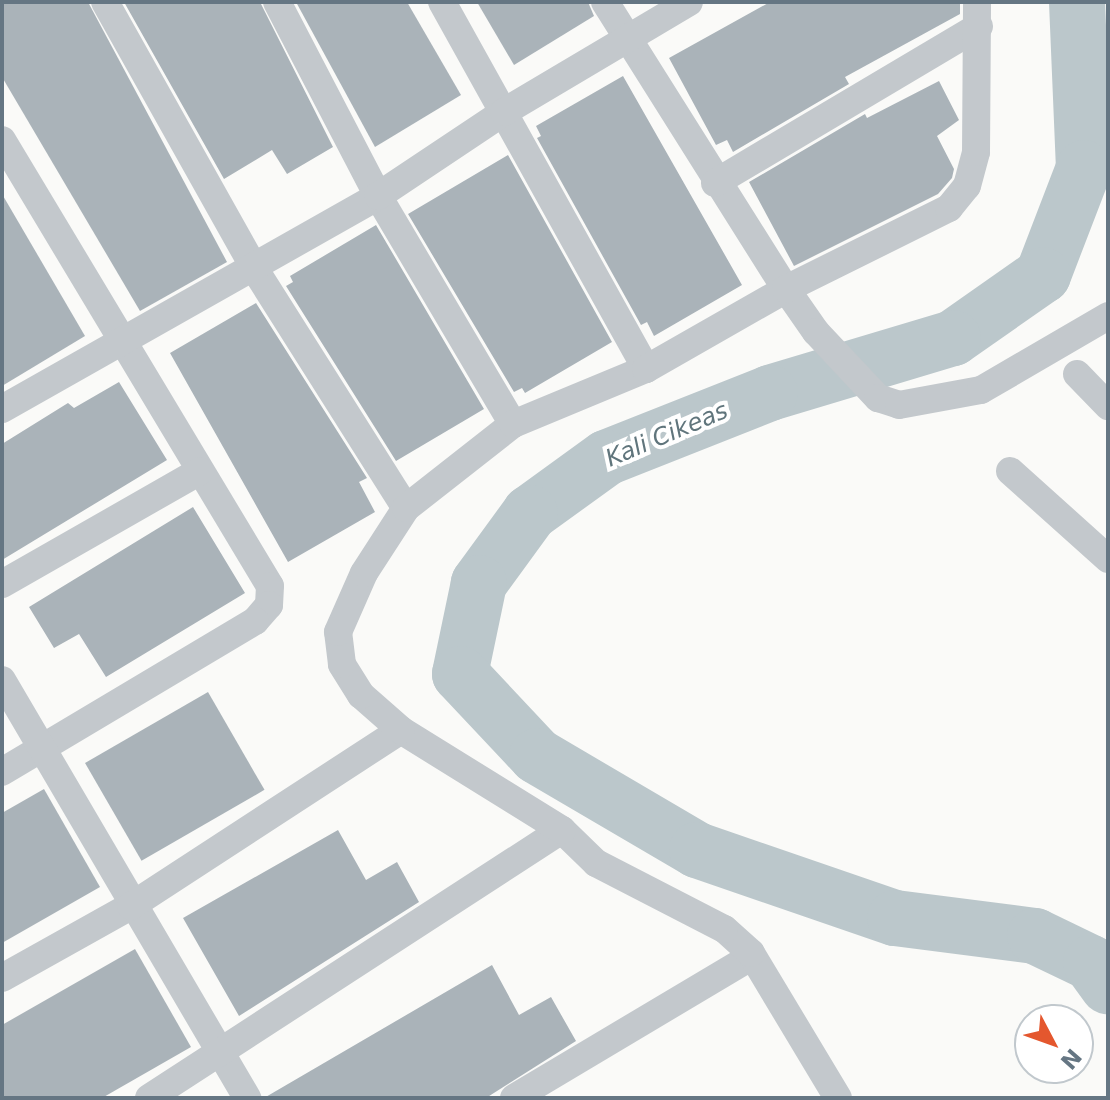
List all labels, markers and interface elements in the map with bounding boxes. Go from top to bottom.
water label: Kali Cikeas [602,396,732,474]
north arrow [1014,1004,1094,1084]
text: N [1056,1044,1086,1074]

